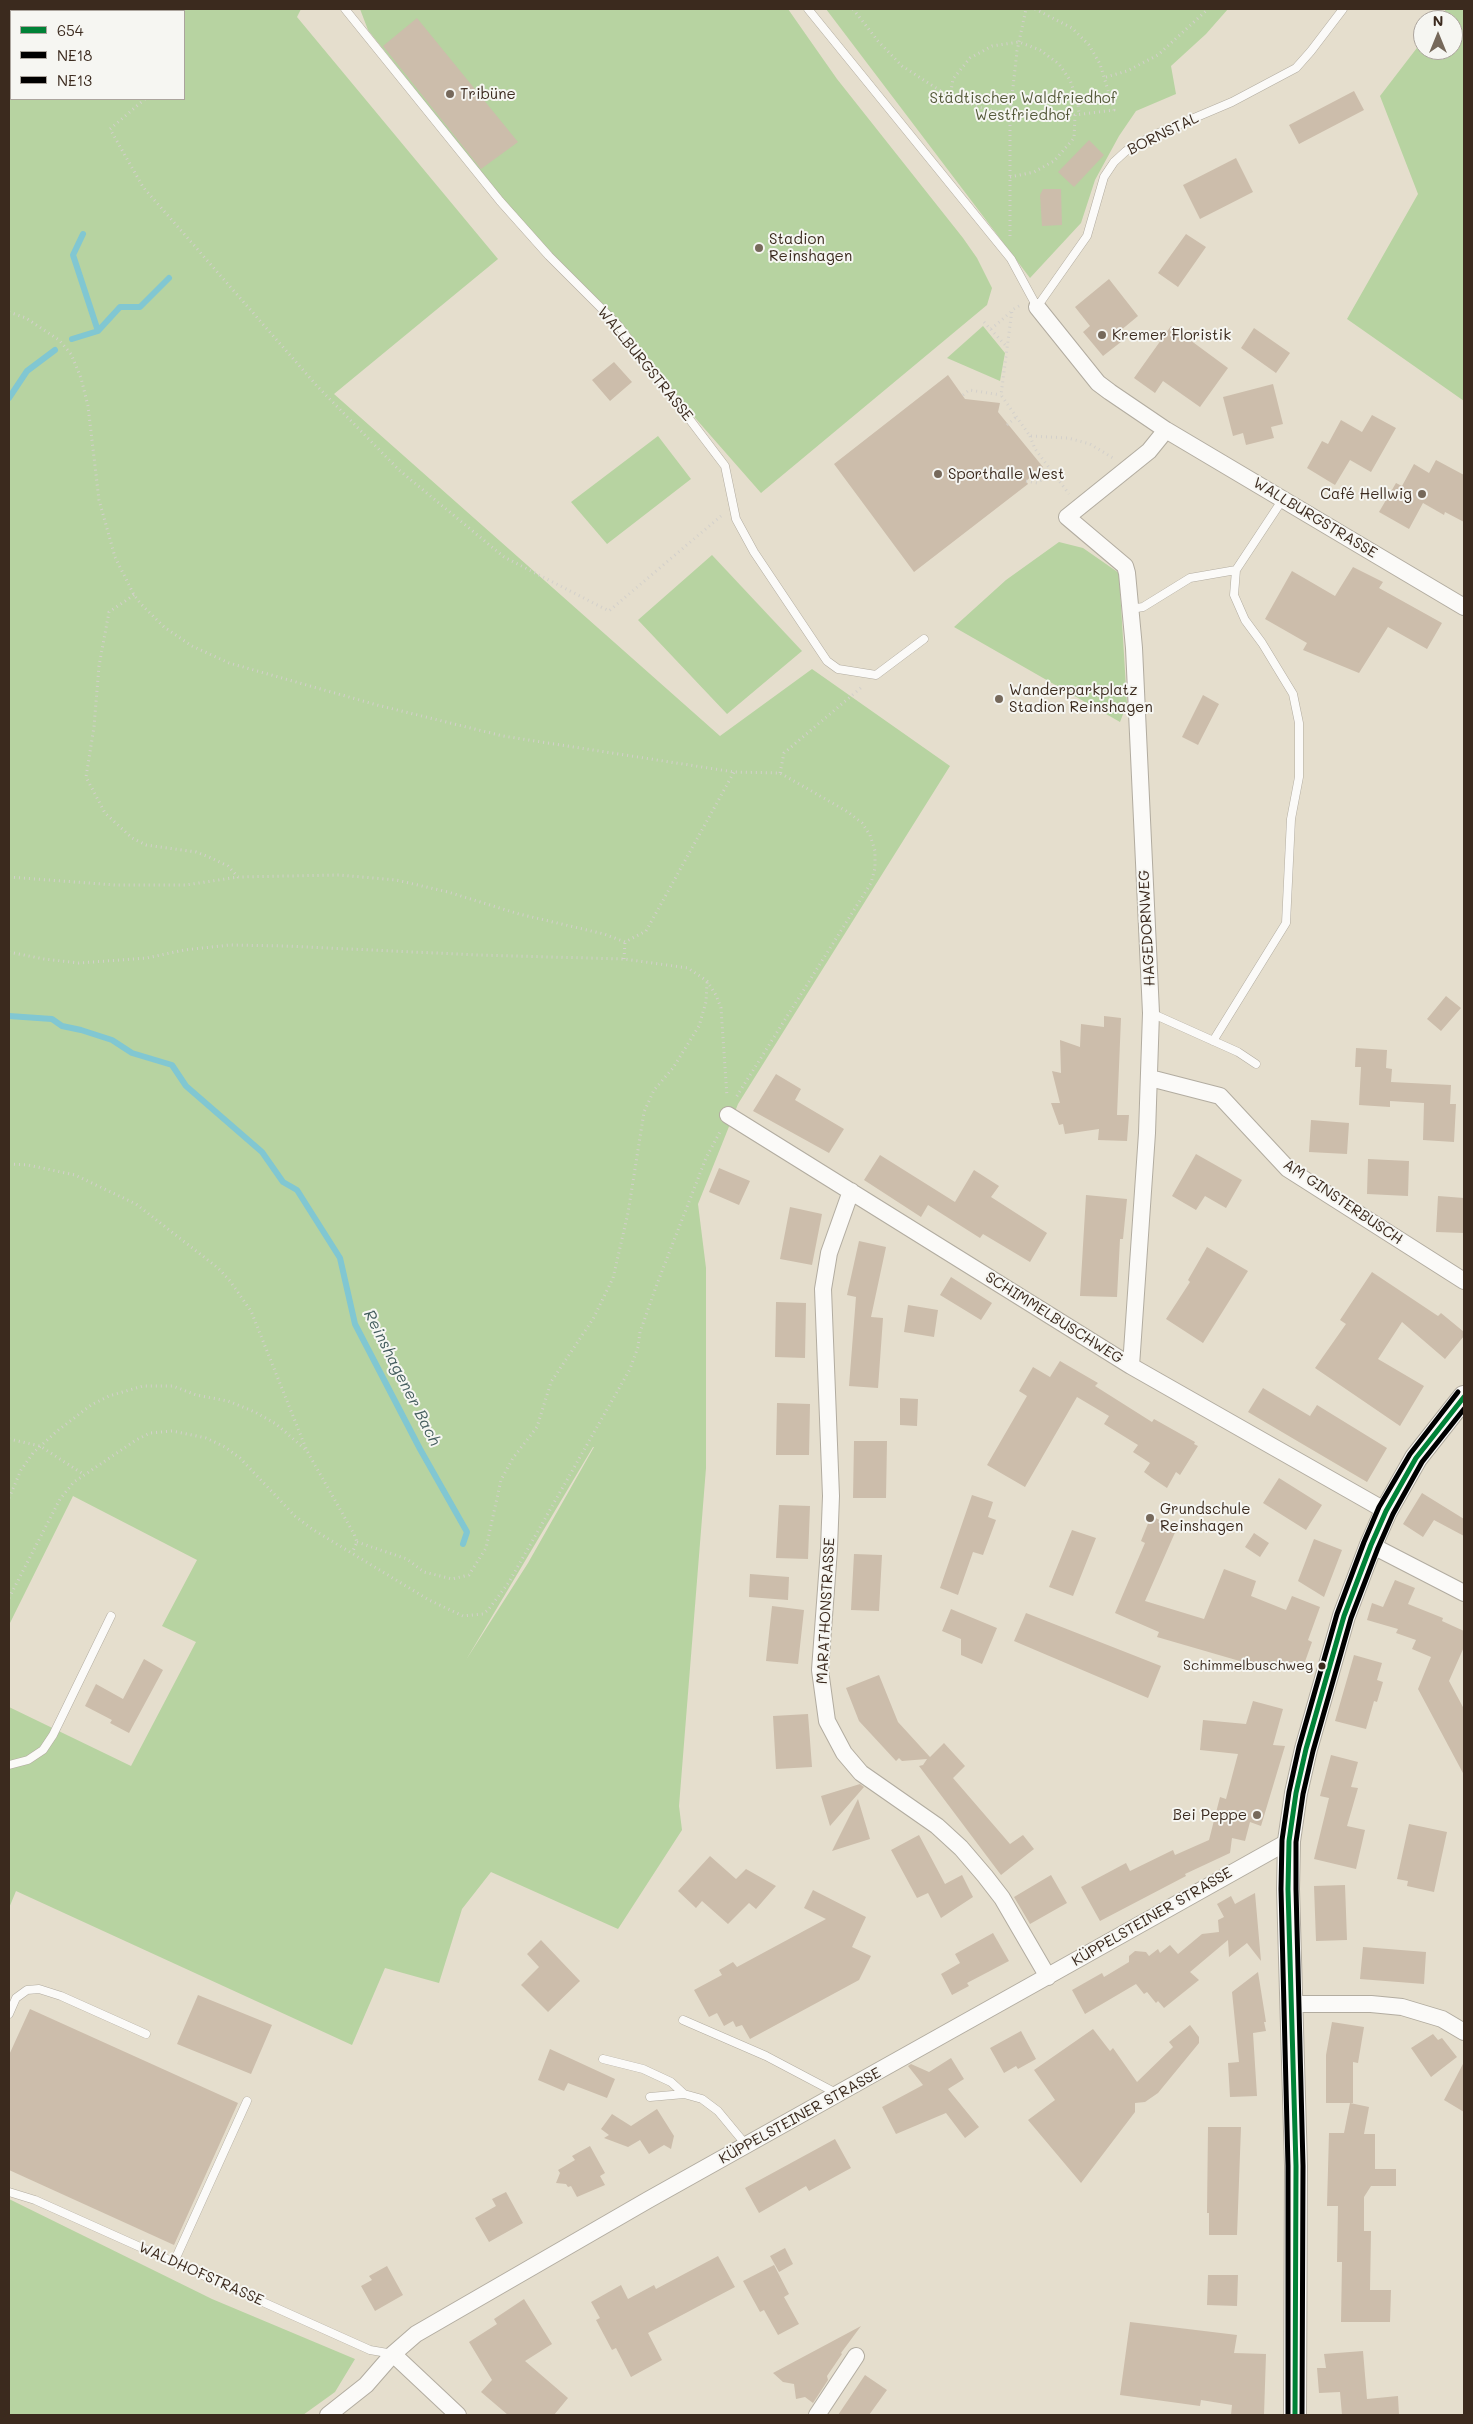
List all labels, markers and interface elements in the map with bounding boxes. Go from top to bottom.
legend [10,10,185,100]
north arrow [1413,10,1463,60]
text: N [1433,11,1443,30]
text: 654 [57,20,84,40]
text: NE18 [57,45,92,65]
text: NE13 [57,70,92,90]
place label: Tribüne [460,85,516,103]
marker: Tribüne [444,88,456,100]
park label: Städtischer Waldfriedhof Westfriedhof [929,89,1117,124]
street label: BORNSTAL [1124,109,1202,159]
place label: Stadion Reinshagen [769,230,852,265]
marker: Stadion Reinshagen [753,242,765,254]
street label: WALLBURGSTRASSE [593,303,697,425]
place label: Kremer Floristik [1112,326,1231,344]
marker: Kremer Floristik [1096,329,1108,341]
place label: Sporthalle West [948,465,1064,483]
marker: Sporthalle West [932,468,944,480]
street label: WALLBURGSTRASSE [1250,474,1380,562]
place label: Café Hellwig [1320,485,1412,503]
marker: Café Hellwig [1416,488,1428,500]
place label: Wanderparkplatz Stadion Reinshagen [1009,681,1153,716]
marker: Wanderparkplatz Stadion Reinshagen [993,693,1005,705]
street label: HAGEDORNWEG [1135,869,1159,987]
street label: AM GINSTERBUSCH [1280,1155,1406,1249]
street label: SCHIMMELBUSCHWEG [982,1268,1126,1368]
water label: Reinshagener Bach [359,1307,445,1449]
place label: Grundschule Reinshagen [1160,1500,1250,1535]
marker: Grundschule Reinshagen [1144,1512,1156,1524]
street label: MARATHONSTRASSE [813,1537,839,1685]
place label: Schimmelbuschweg [1183,1658,1313,1674]
marker: Schimmelbuschweg [1317,1661,1327,1671]
place label: Bei Peppe [1173,1806,1247,1824]
marker: Bei Peppe [1251,1809,1263,1821]
street label: KÜPPELSTEINER STRASSE [1069,1864,1235,1970]
street label: KÜPPELSTEINER STRASSE [716,2064,884,2168]
street label: WALDHOFSTRASSE [136,2238,266,2310]

